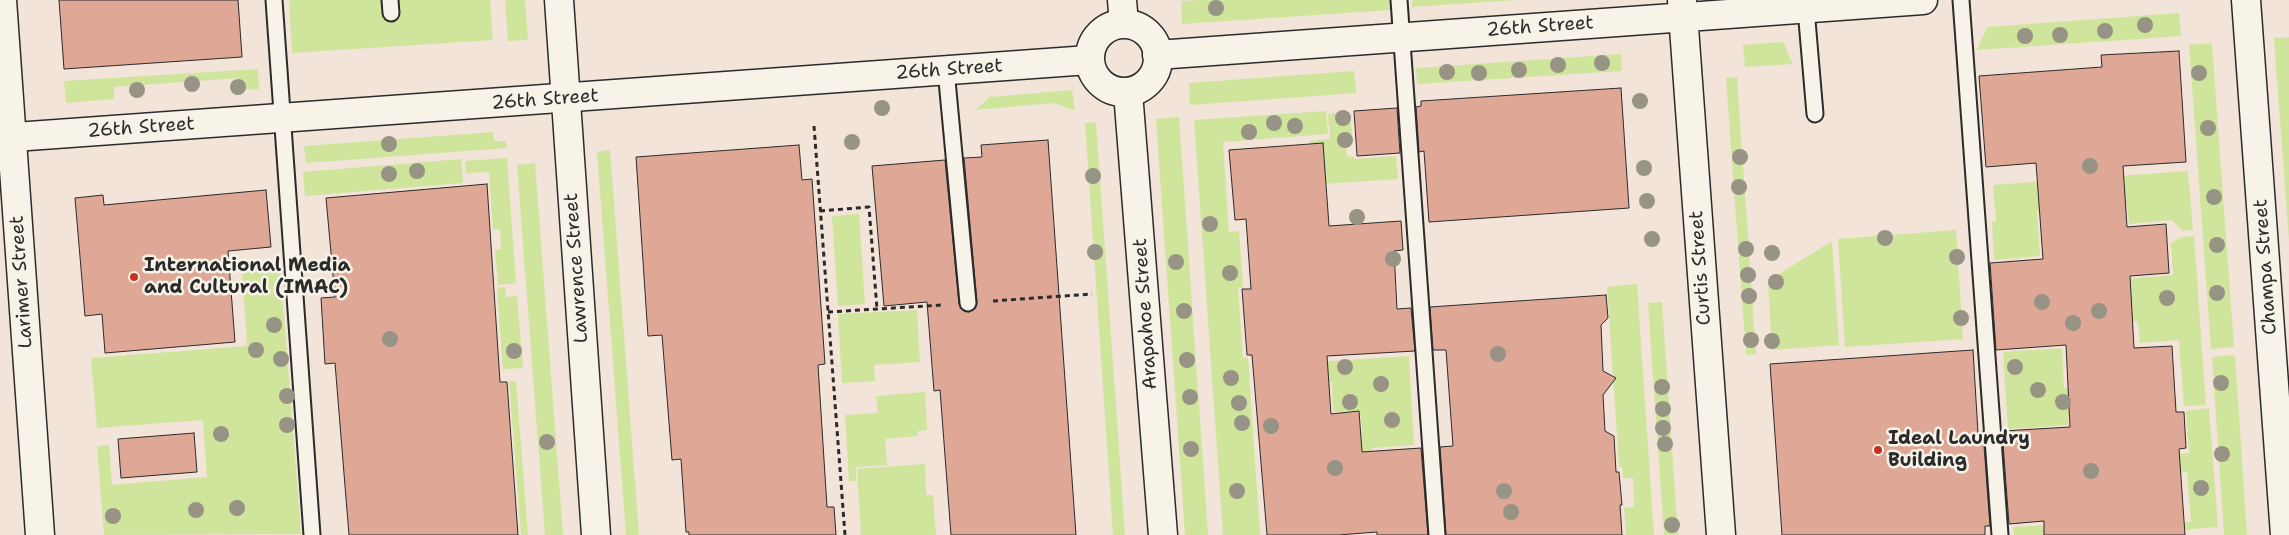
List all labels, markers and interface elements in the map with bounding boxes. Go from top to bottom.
street label: 26th Street [1486,12,1594,42]
street label: 26th Street [895,55,1003,85]
street label: 26th Street [491,85,599,115]
street label: 26th Street [87,113,195,143]
street label: Lawrence Street [560,192,594,344]
street label: Champa Street [2250,198,2282,336]
street label: Curtis Street [1686,210,1716,326]
street label: Larimer Street [6,215,38,349]
street label: Arapahoe Street [1129,238,1163,390]
place label: International Media and Cultural (IMAC) [144,255,351,299]
marker: International Media and Cultural (IMAC) [128,271,140,283]
place label: Ideal Laundry Building [1888,428,2030,472]
marker: Ideal Laundry Building [1872,444,1884,456]

